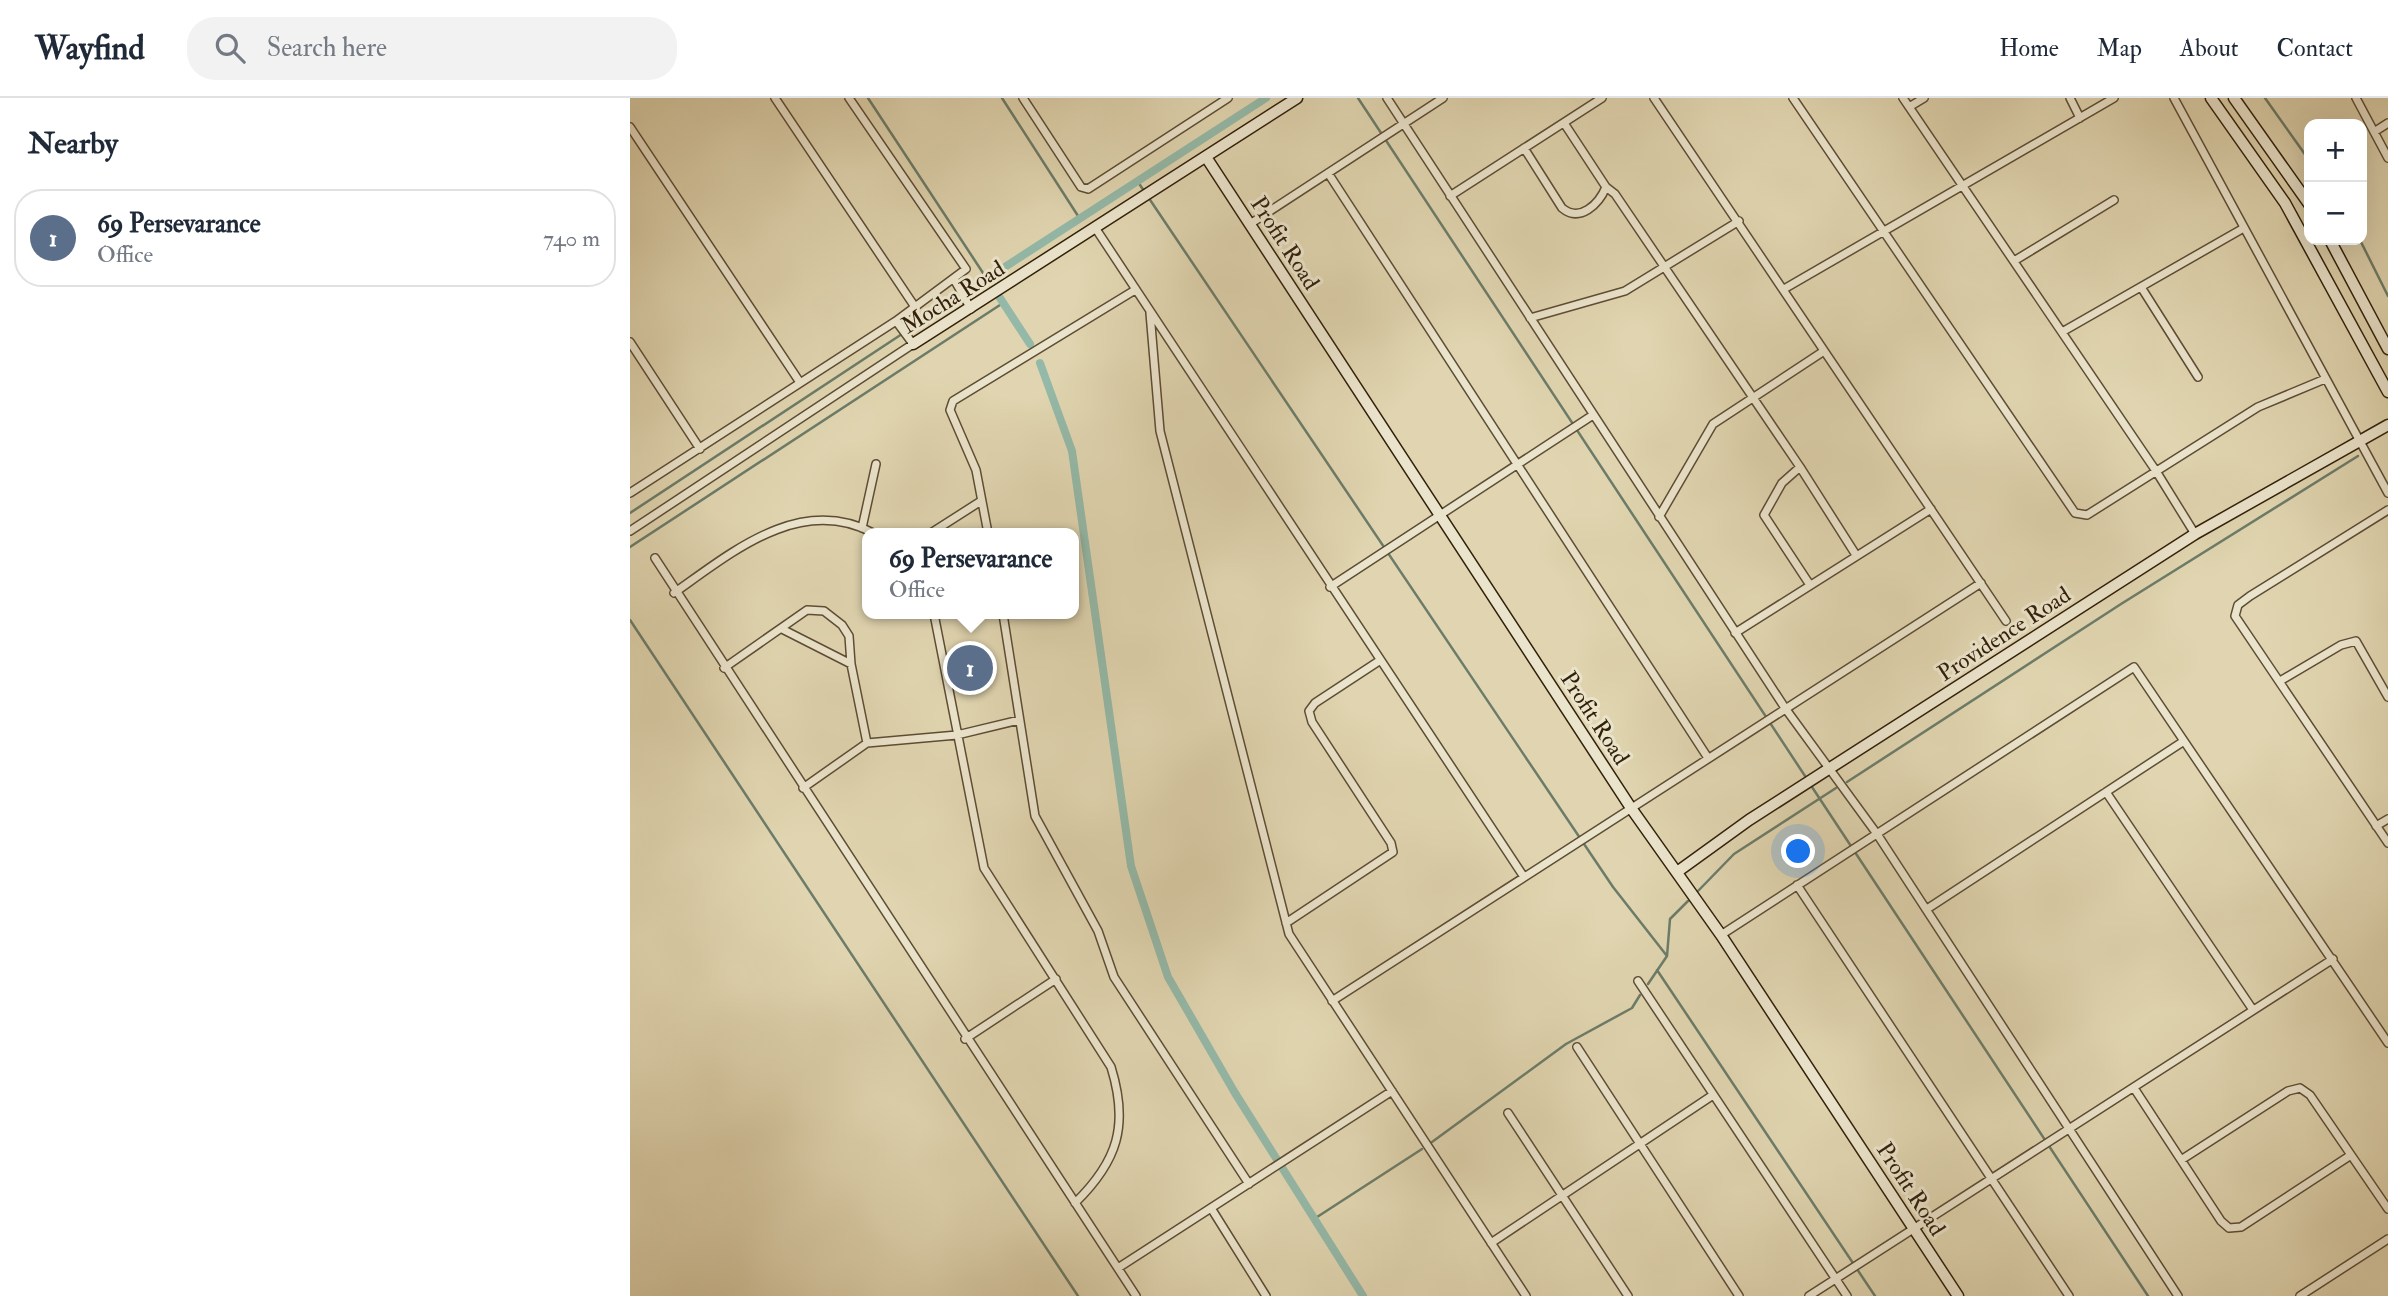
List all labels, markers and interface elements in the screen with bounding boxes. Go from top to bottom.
search box [187,17,677,80]
text: Wayfind [35,28,145,69]
icon: search [211,29,249,67]
text: Search here [267,32,387,64]
text: Home [1999,33,2059,64]
text: Map [2097,33,2142,64]
text: About [2180,33,2239,64]
text: Contact [2277,33,2353,64]
map controls [2304,119,2367,245]
button: + [2304,119,2367,182]
text: Nearby [28,125,118,162]
button: − [2304,182,2367,245]
street label: Profit Road [1244,191,1326,295]
text: 69 Persevarance [97,208,261,240]
text: 1 [49,224,57,253]
text: 740 m [543,224,600,253]
text: Office [97,240,153,269]
street label: Mocha Road [896,254,1010,340]
popup [862,528,1079,619]
text: 69 Persevarance [889,543,1052,575]
text: Office [889,575,945,604]
street label: Providence Road [1932,580,2076,688]
pin: 1 [947,642,993,694]
street label: Profit Road [1554,666,1636,770]
your location [1781,834,1815,868]
street label: Profit Road [1870,1137,1952,1241]

